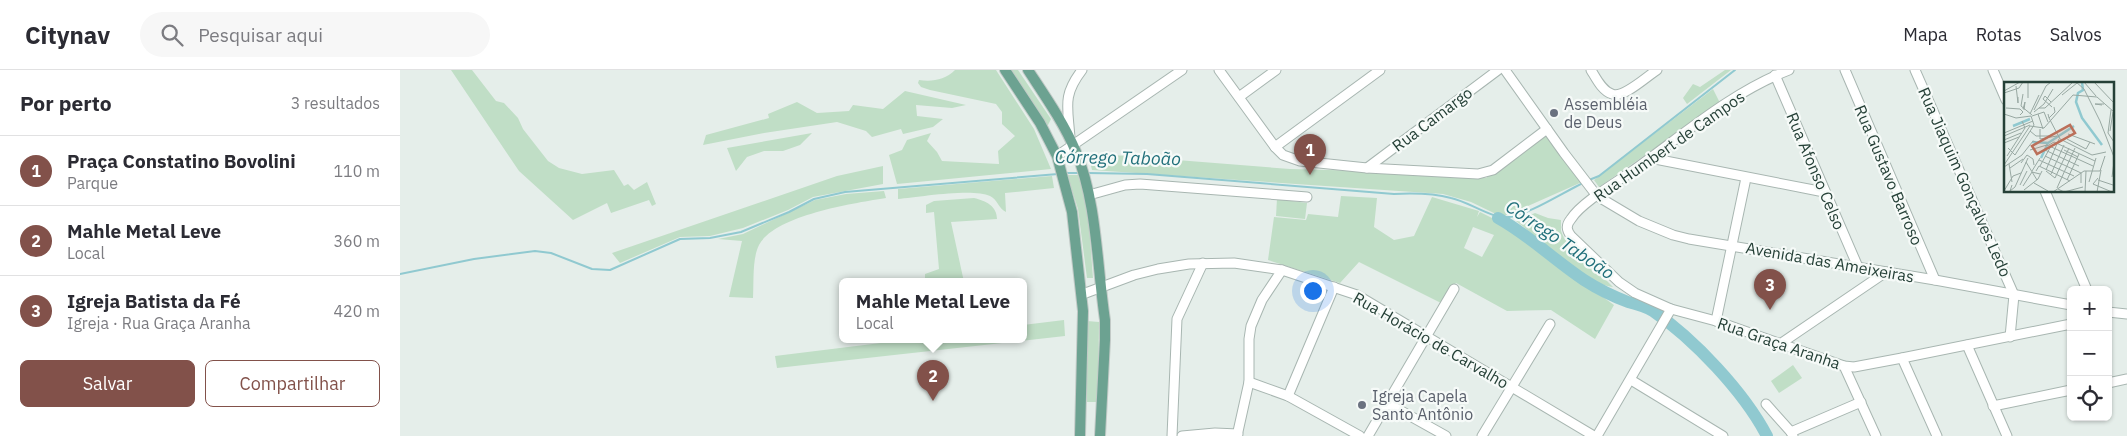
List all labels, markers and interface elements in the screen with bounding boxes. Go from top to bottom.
search box [140,12,490,57]
text: Citynav [25,19,110,51]
icon: search [158,21,186,49]
text: Pesquisar aqui [198,23,323,47]
text: Mapa [1903,23,1948,46]
text: Rotas [1976,23,2022,46]
text: Salvos [2050,23,2102,46]
street label: Rua Camargo [1388,82,1476,156]
inset map [2004,82,2114,192]
street label: Rua Jiaquim Gonçalves Ledo [1914,84,2016,280]
street label: Rua Humbert de Campos [1590,86,1748,206]
text: Por perto [20,89,112,117]
text: 3 resultados [291,93,380,113]
place label: Assembléia de Deus [1564,94,1648,132]
street label: Rua Gustavo Barroso [1850,102,1928,248]
marker: Assembléia de Deus [1548,107,1560,119]
street label: Rua Afonso Celso [1782,109,1850,233]
pin: 1 [1294,134,1326,175]
water label: Córrego Taboão [1055,145,1181,170]
text: Praça Constatino Bovolini [67,149,296,173]
text: 1 [31,161,41,181]
text: 110 m [333,161,380,181]
text: Parque [67,173,118,193]
water label: Córrego Taboão [1502,195,1619,284]
text: Mahle Metal Leve [67,219,221,243]
text: 2 [31,231,41,251]
text: 360 m [333,231,380,251]
street label: Avenida das Ameixeiras [1744,237,1916,287]
text: Local [67,243,105,263]
pin: 3 [1754,269,1786,310]
popup [839,278,1027,343]
your location [1300,278,1326,304]
map controls [2067,286,2112,421]
button: + [2067,286,2112,331]
street label: Rua Horácio de Carvalho [1350,287,1512,393]
text: Igreja Batista da Fé [67,289,241,313]
text: Mahle Metal Leve [856,289,1010,313]
text: 3 [31,301,41,321]
text: 420 m [333,301,380,321]
text: Igreja · Rua Graça Aranha [67,313,251,333]
text: Local [856,313,894,333]
street label: Rua Graça Aranha [1715,313,1844,374]
button: − [2067,331,2112,376]
button: Salvar [20,360,195,407]
button: Compartilhar [205,360,380,407]
pin: 2 [917,360,949,401]
button: locate [2067,376,2112,421]
place label: Igreja Capela Santo Antônio [1372,386,1473,424]
marker: Igreja Capela Santo Antônio [1356,399,1368,411]

